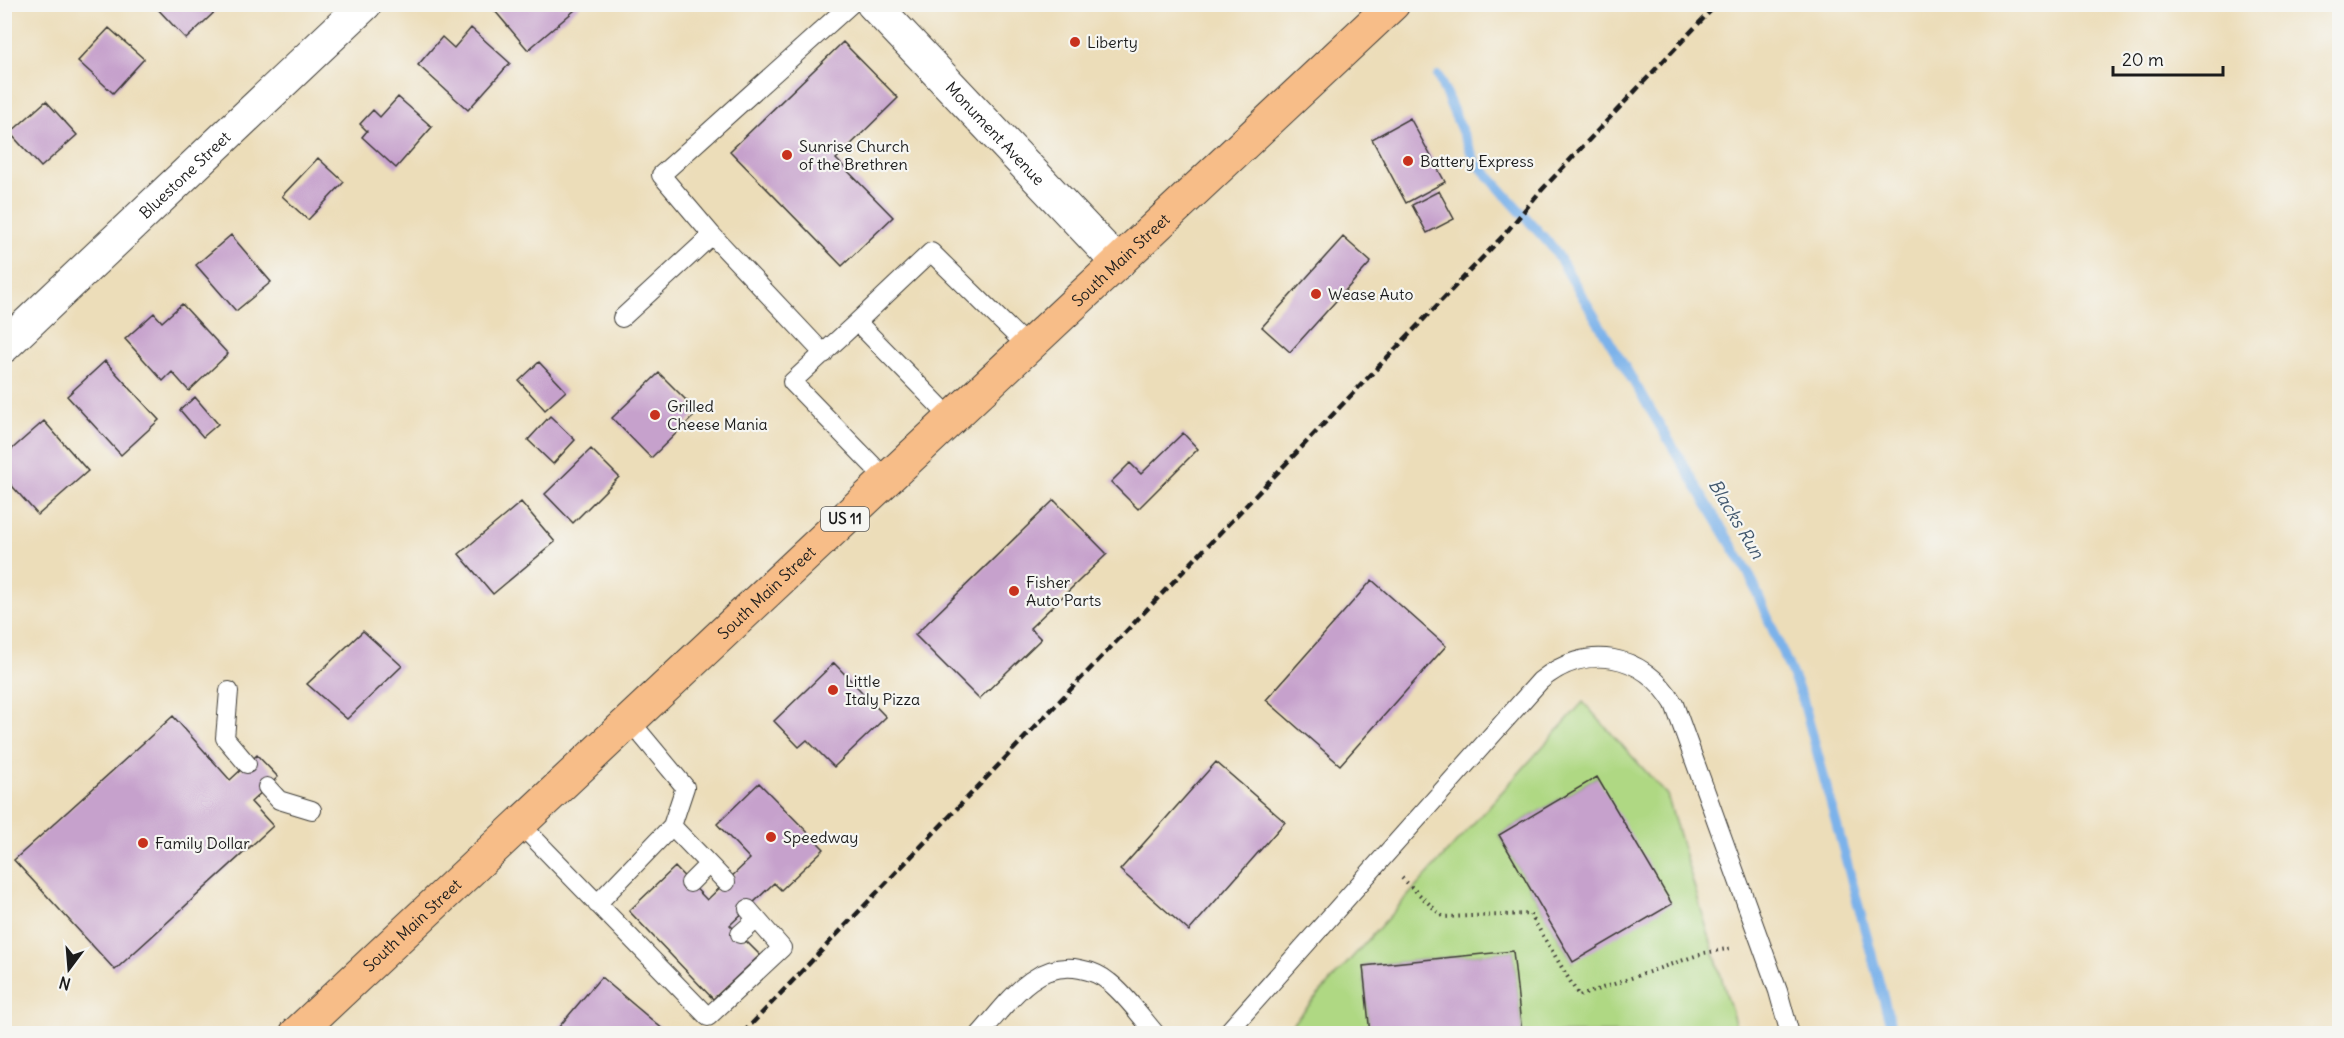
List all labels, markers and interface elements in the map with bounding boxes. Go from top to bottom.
place label: Liberty [1087,32,1138,52]
marker: Liberty [1068,35,1082,49]
scale bar [2113,39,2222,77]
text: 20 m [2122,48,2164,71]
street label: Monument Avenue [942,77,1049,189]
street label: Bluestone Street [135,126,235,223]
place label: Sunrise Church of the Brethren [799,136,909,174]
marker: Sunrise Church of the Brethren [780,148,794,162]
place label: Battery Express [1420,151,1534,171]
marker: Battery Express [1401,154,1415,168]
street label: South Main Street [1067,209,1174,311]
place label: Wease Auto [1328,284,1413,304]
marker: Wease Auto [1309,287,1323,301]
place label: Grilled Cheese Mania [667,396,768,434]
marker: Grilled Cheese Mania [648,408,662,422]
water label: Blacks Run [1704,475,1770,563]
road number: US 11 [821,507,869,531]
street label: South Main Street [713,541,820,643]
place label: Fisher Auto Parts [1026,572,1101,610]
marker: Fisher Auto Parts [1007,584,1021,598]
place label: Little Italy Pizza [845,671,920,709]
marker: Little Italy Pizza [826,683,840,697]
place label: Speedway [783,827,858,847]
marker: Speedway [764,830,778,844]
place label: Family Dollar [155,833,250,853]
marker: Family Dollar [136,836,150,850]
street label: South Main Street [359,874,466,976]
north arrow [39,939,99,999]
text: N [57,972,73,995]

